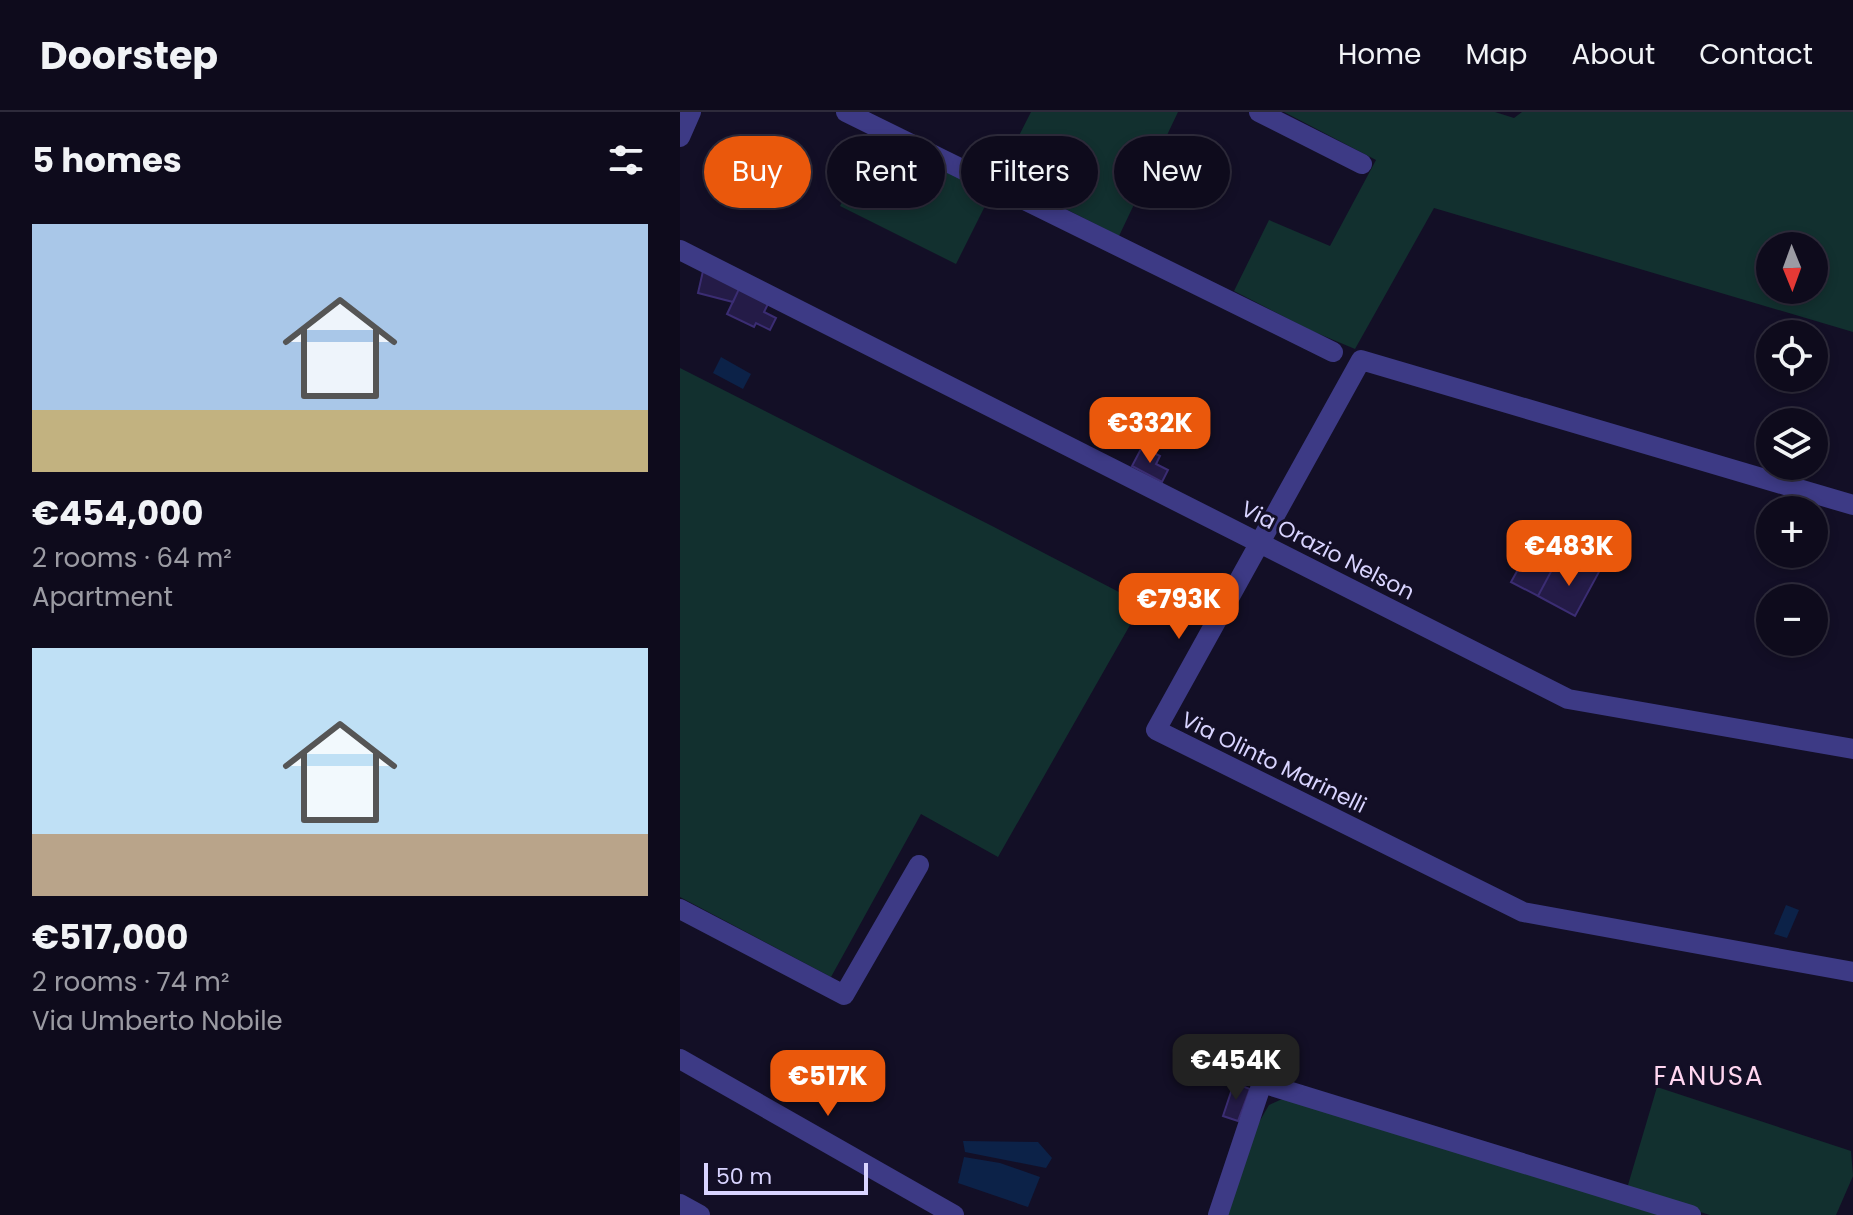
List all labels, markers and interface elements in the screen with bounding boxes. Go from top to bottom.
text: Doorstep [40,29,218,82]
text: Home [1338,35,1421,74]
text: Map [1465,35,1527,74]
text: About [1571,35,1655,74]
text: Contact [1699,35,1813,74]
text: 5 homes [32,136,182,184]
chip: Buy [704,136,811,208]
chip: Rent [827,136,945,208]
chip: Filters [961,136,1098,208]
chip: New [1114,136,1230,208]
icon: filters [604,138,648,182]
north arrow [1756,232,1828,304]
map controls [1756,232,1828,656]
icon: home [268,276,412,420]
button: locate [1756,320,1828,392]
pin: €332K [1094,397,1206,465]
text: €332K [1107,405,1193,441]
button: layers [1756,408,1828,480]
text: €454,000 [32,489,203,537]
street label: Via Orazio Nelson [1236,493,1420,608]
button: + [1756,496,1828,568]
pin: €483K [1513,520,1625,588]
text: €483K [1525,528,1614,564]
text: 2 rooms · 64 m² [32,540,232,576]
pin: €793K [1123,573,1235,641]
text: Apartment [32,579,173,615]
text: €793K [1137,581,1221,617]
button: − [1756,584,1828,656]
icon: home [268,700,412,844]
street label: Via Olinto Marinelli [1176,704,1372,821]
text: €517,000 [32,913,188,961]
text: 2 rooms · 74 m² [32,964,229,1000]
text: Via Umberto Nobile [32,1003,283,1039]
pin: €454K [1180,1034,1292,1102]
text: €454K [1191,1042,1281,1078]
pin: €517K [772,1050,884,1118]
text: €517K [788,1058,868,1094]
district label: FANUSA [1653,1058,1765,1094]
scale bar [704,1159,868,1195]
text: 50 m [716,1161,772,1192]

